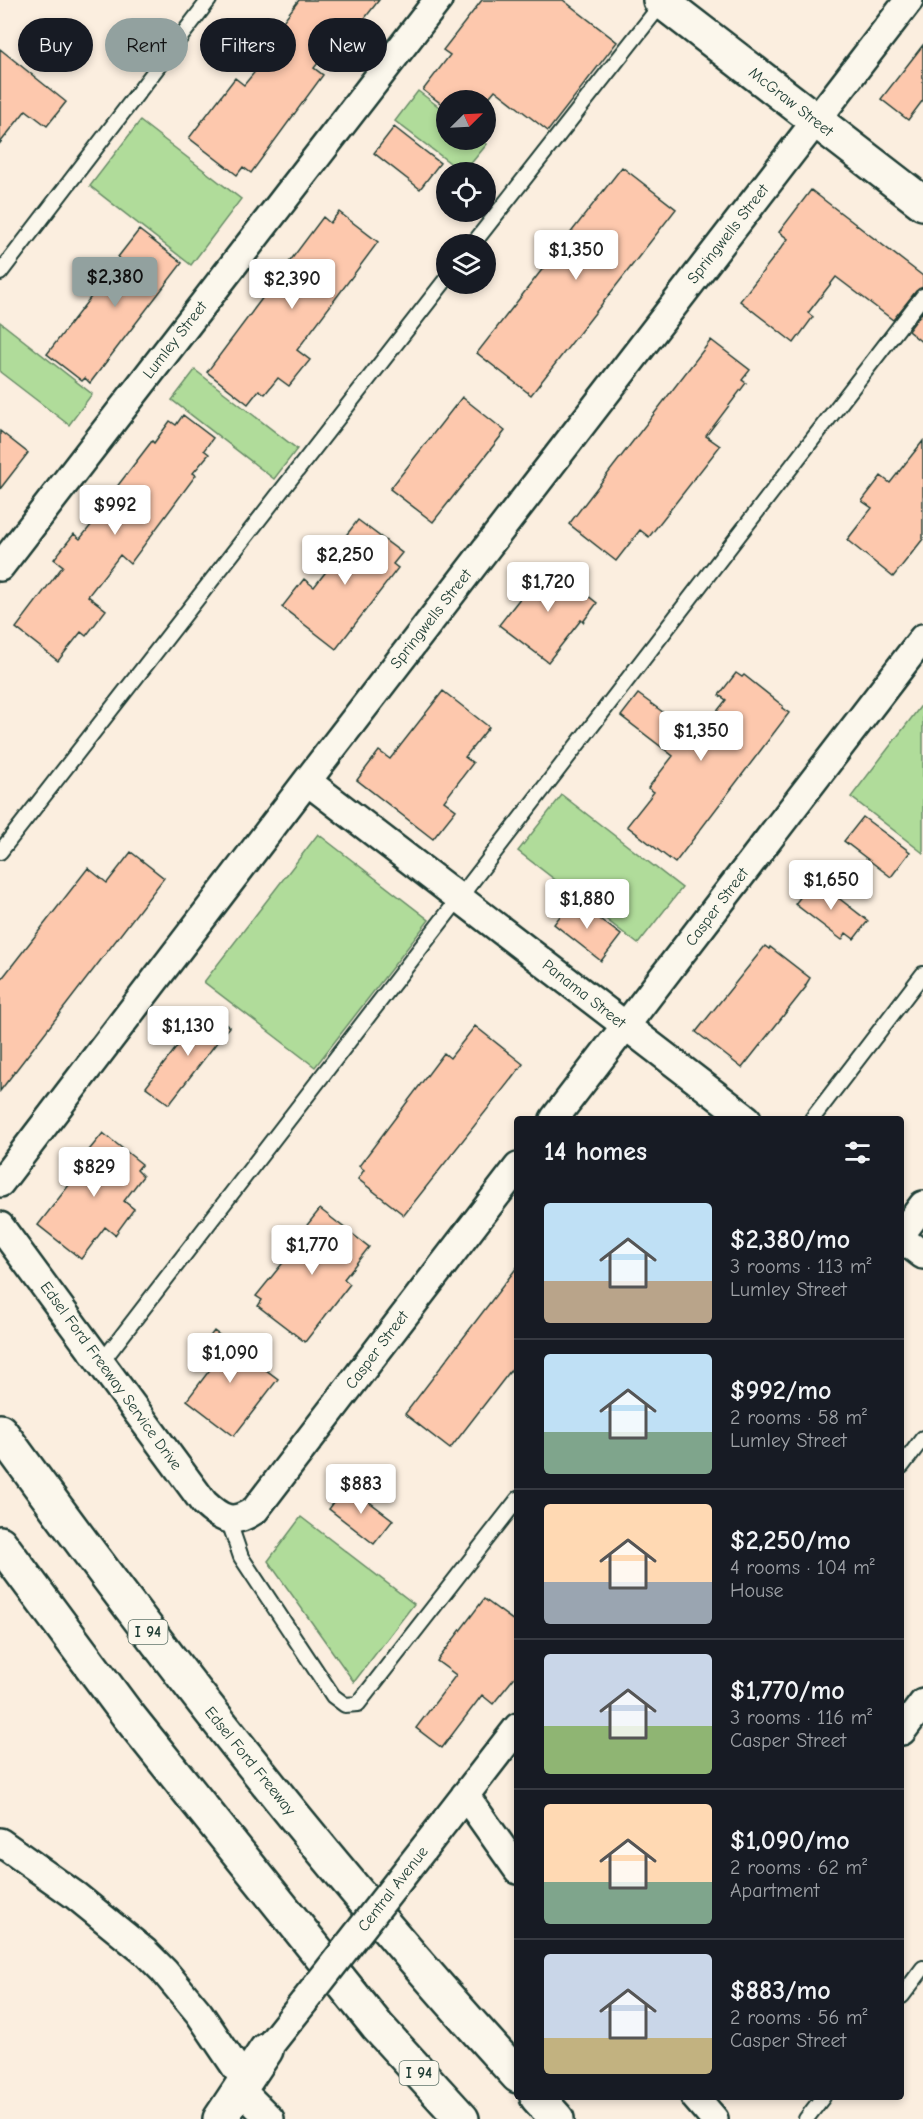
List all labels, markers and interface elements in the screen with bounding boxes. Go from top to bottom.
chip: Buy [18,18,93,72]
chip: Rent [105,18,188,72]
chip: Filters [200,18,296,72]
chip: New [308,18,387,72]
street label: McGraw Street [745,64,837,141]
north arrow [436,90,496,150]
map controls [436,90,496,294]
button: locate [436,162,496,222]
street label: Springwells Street [684,180,773,287]
pin: $1,350 [527,230,625,281]
button: layers [436,234,496,294]
text: $1,350 [548,238,604,261]
pin: $2,380 [66,257,164,308]
pin: $2,390 [243,259,341,310]
text: $2,380 [86,265,144,288]
text: $2,390 [263,267,321,290]
street label: Lumley Street [139,297,211,382]
pin: $992 [79,485,151,536]
text: $992 [94,493,136,516]
pin: $2,250 [296,535,394,586]
text: $2,250 [316,543,374,566]
pin: $1,720 [499,562,597,613]
street label: Springwells Street [387,565,476,672]
text: $1,720 [521,570,575,593]
pin: $1,350 [652,711,750,762]
text: $1,350 [673,719,729,742]
pin: $1,650 [782,860,880,911]
street label: Casper Street [682,864,752,950]
text: $1,650 [803,868,859,891]
pin: $1,880 [538,879,636,930]
text: $1,880 [559,887,615,910]
street label: Panama Street [539,956,629,1032]
pin: $1,130 [139,1006,237,1057]
text: $1,130 [162,1014,214,1037]
icon: filters [841,1136,874,1169]
text: 14 homes [544,1137,647,1167]
pin: $829 [58,1147,130,1198]
text: $829 [73,1155,115,1178]
pin: $1,770 [263,1225,361,1276]
text: $2,380/mo [730,1225,850,1255]
icon: home [592,1227,664,1299]
text: $1,770 [285,1233,339,1256]
text: 3 rooms · 113 m² [730,1255,871,1278]
street label: Edsel Ford Freeway Service Drive [37,1278,185,1474]
text: Lumley Street [730,1278,847,1301]
street label: Casper Street [342,1307,412,1393]
pin: $1,090 [181,1333,279,1384]
text: $1,090 [201,1341,259,1364]
text: $992/mo [730,1376,831,1406]
icon: home [592,1378,664,1450]
text: 2 rooms · 58 m² [730,1406,867,1429]
text: Lumley Street [730,1429,847,1452]
pin: $883 [325,1464,397,1515]
text: $883 [340,1472,382,1495]
text: $2,250/mo [730,1526,851,1556]
icon: home [592,1528,664,1600]
text: 4 rooms · 104 m² [730,1556,875,1579]
text: House [730,1579,784,1602]
road number: I 94 [128,1620,168,1644]
text: $1,770/mo [730,1676,845,1706]
icon: home [592,1678,664,1750]
street label: Edsel Ford Freeway [201,1703,300,1819]
text: 3 rooms · 116 m² [730,1706,872,1729]
text: Casper Street [730,1729,846,1752]
text: $1,090/mo [730,1826,850,1856]
icon: home [592,1828,664,1900]
street label: Central Avenue [354,1843,432,1935]
text: 2 rooms · 62 m² [730,1856,867,1879]
text: Apartment [730,1879,820,1902]
text: $883/mo [730,1976,831,2006]
icon: home [592,1978,664,2050]
text: 2 rooms · 56 m² [730,2006,868,2029]
text: Casper Street [730,2029,846,2052]
road number: I 94 [400,2061,438,2085]

